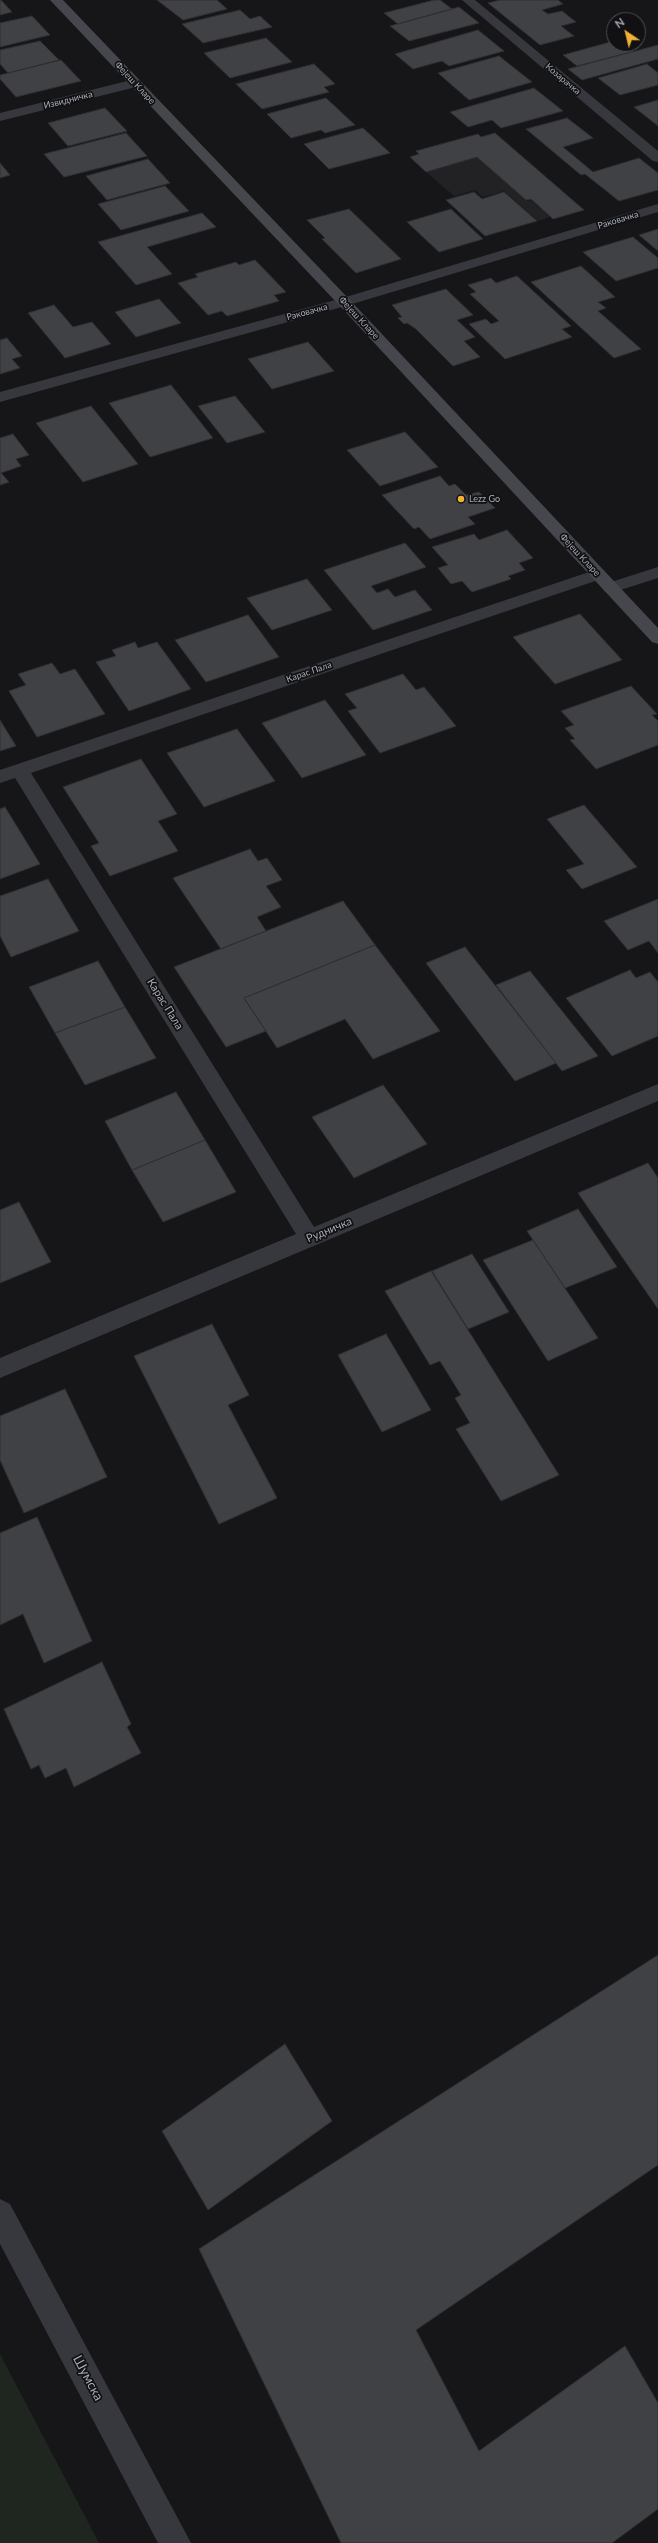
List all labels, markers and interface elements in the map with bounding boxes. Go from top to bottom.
north arrow [606,12,646,52]
text: N [612,15,627,30]
street label: Фејеш Кларе [113,60,157,106]
street label: Козарачка [543,61,583,97]
street label: Извидничка [42,89,94,111]
street label: Раковачка [596,209,640,231]
street label: Фејеш Кларе [337,295,381,341]
street label: Раковачка [285,301,329,323]
marker: Lezz Go [456,494,466,504]
place label: Lezz Go [469,494,500,504]
street label: Фејеш Кларе [558,532,602,578]
street label: Карас Пала [285,659,333,685]
street label: Карас Пала [144,976,186,1032]
street label: Рудничка [304,1215,354,1245]
street label: Шумска [70,2353,106,2403]

